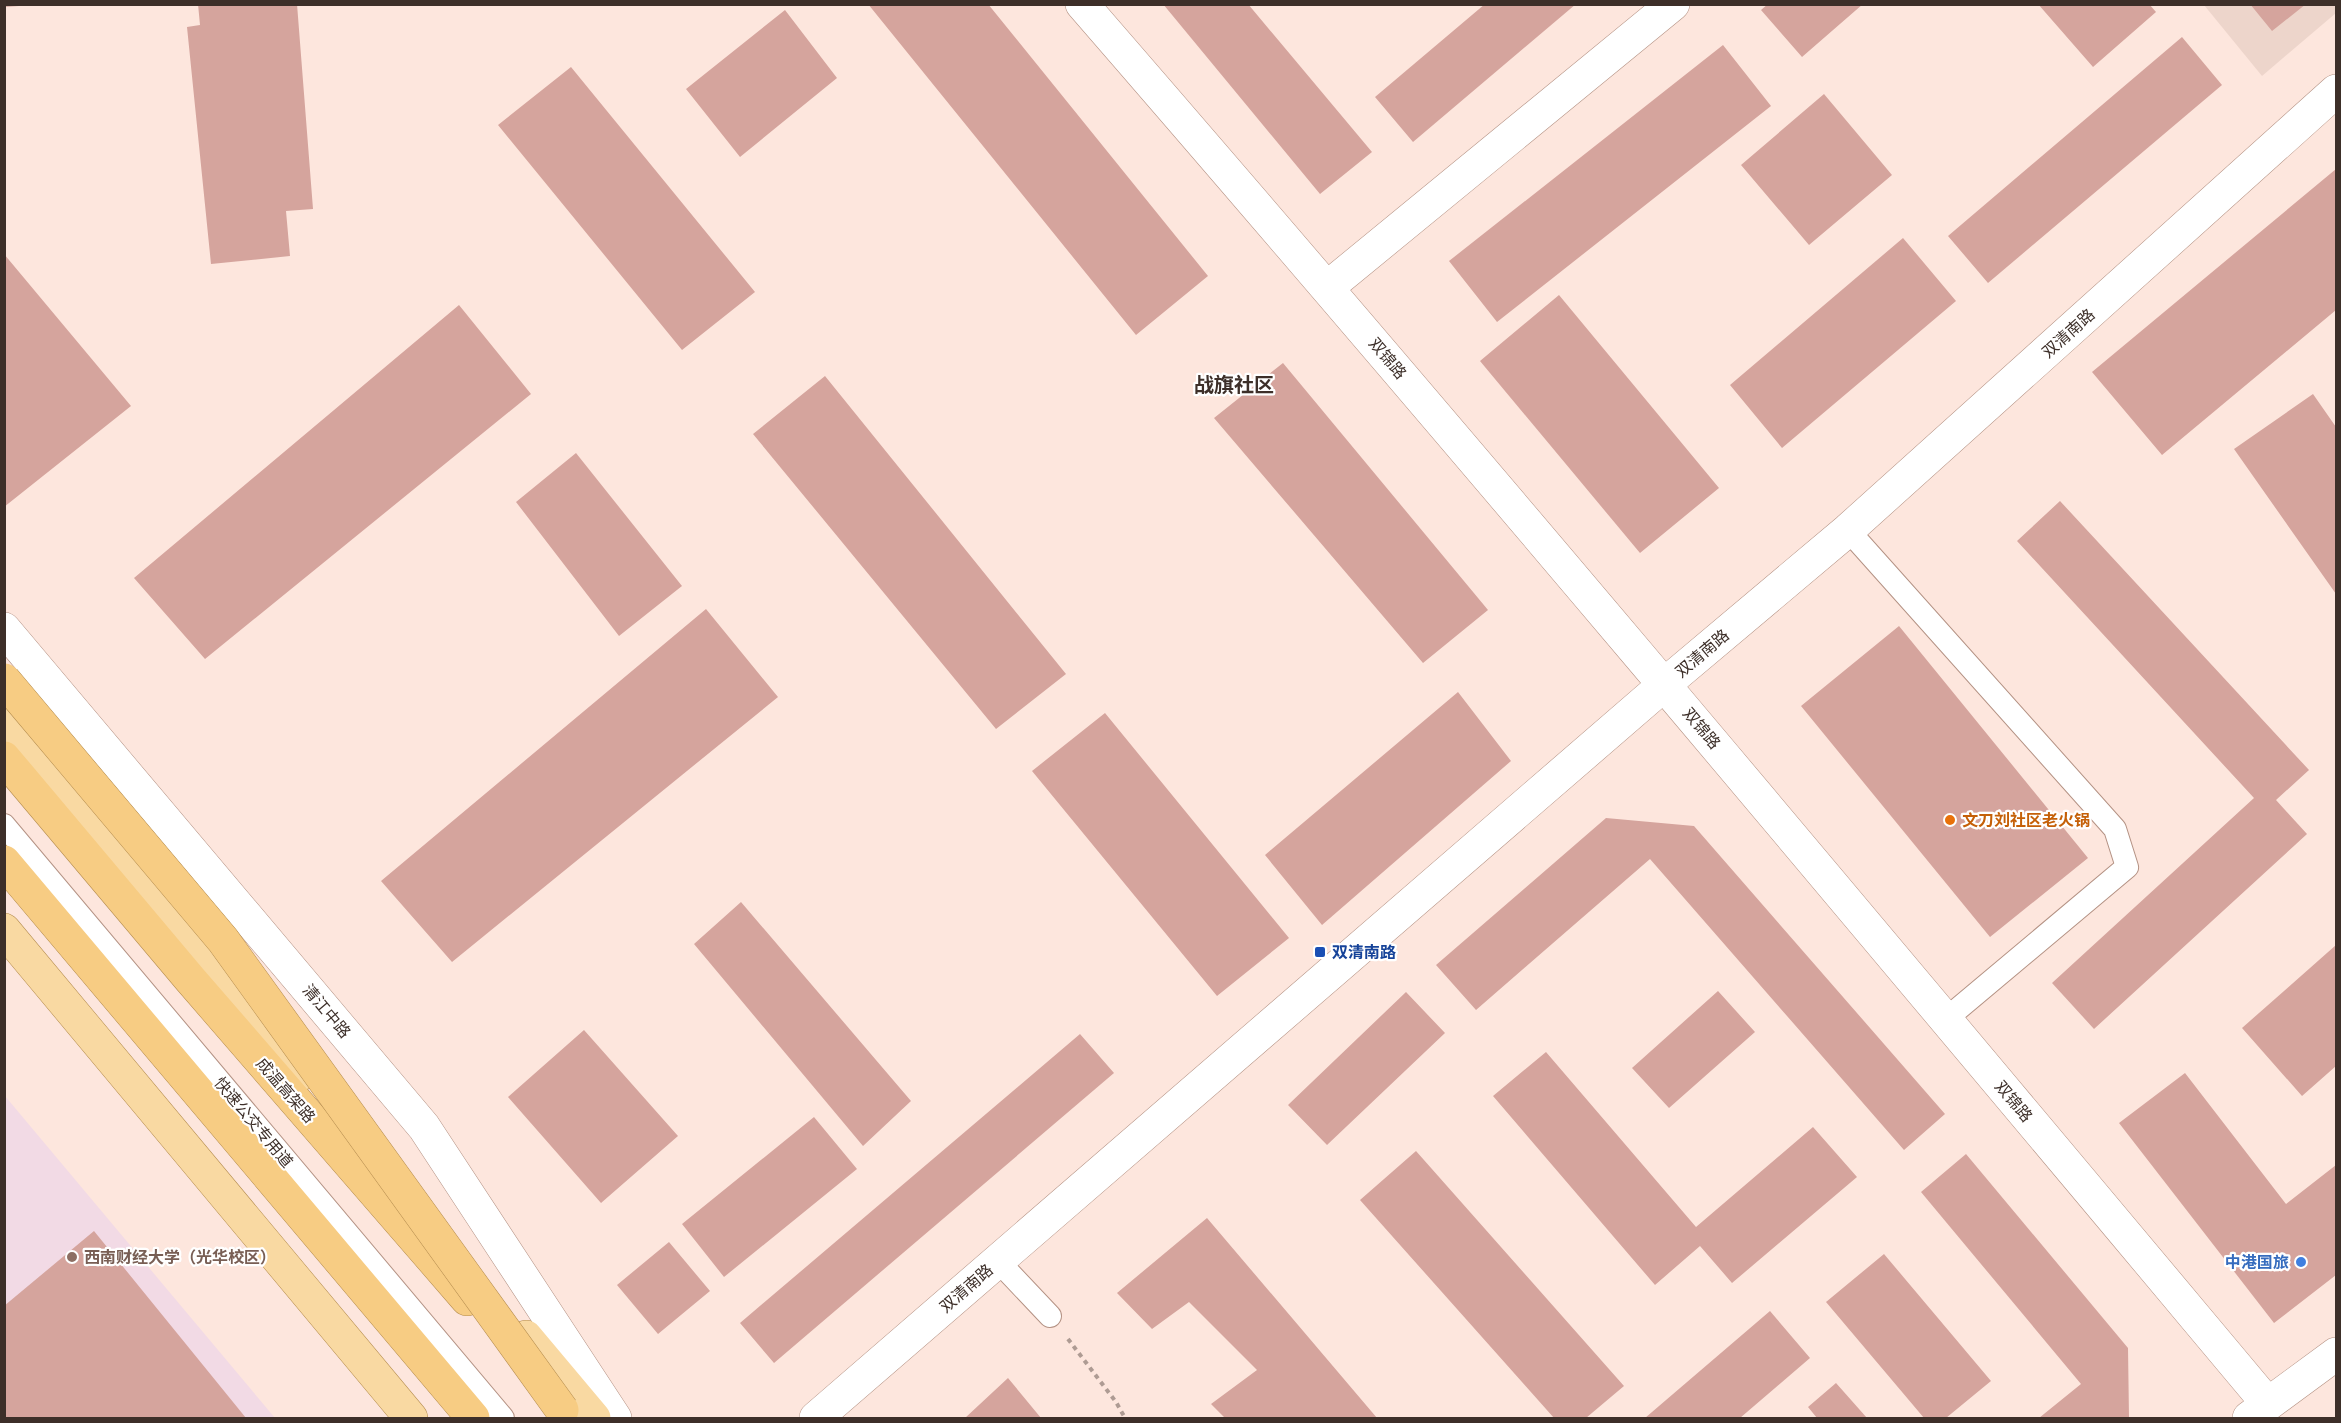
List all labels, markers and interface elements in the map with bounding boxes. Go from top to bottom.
street label: 双清南路 [2037,303,2100,363]
street label: 双锦路 [1363,333,1412,384]
district label: 战旗社区 [1194,371,1274,400]
street label: 双清南路 [1670,624,1734,683]
street label: 双锦路 [1677,703,1726,754]
place label: 文刀刘社区老火锅 [1962,809,2090,832]
marker: 文刀刘社区老火锅 [1943,813,1957,827]
place label: 双清南路 [1332,941,1396,964]
marker: 双清南路 [1313,945,1327,959]
street label: 清江中路 [297,979,356,1043]
street label: 成温高架路 [251,1053,321,1128]
street label: 快速公交专用道 [209,1072,298,1173]
street label: 双锦路 [1989,1076,2038,1127]
place label: 西南财经大学（光华校区） [84,1246,276,1269]
marker: 西南财经大学（光华校区） [65,1250,79,1264]
place label: 中港国旅 [2225,1251,2289,1274]
marker: 中港国旅 [2294,1255,2308,1269]
street label: 双清南路 [935,1259,998,1318]

